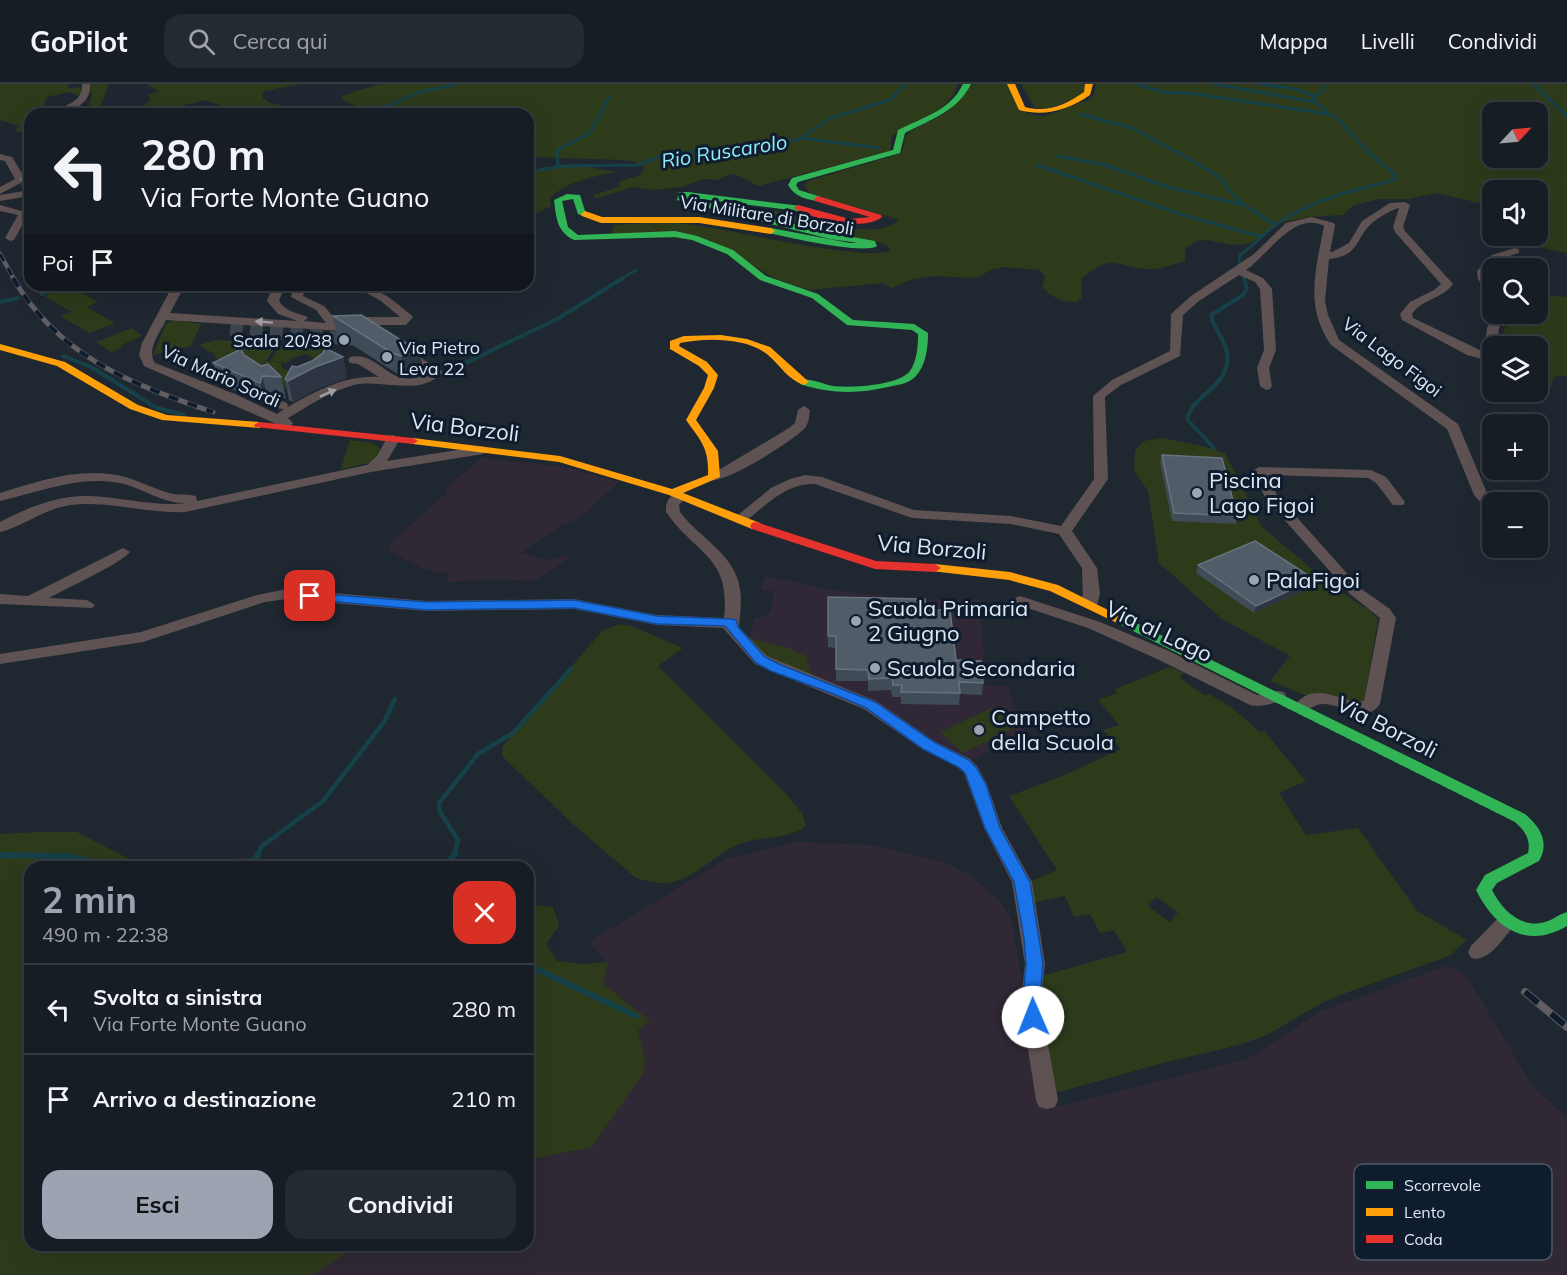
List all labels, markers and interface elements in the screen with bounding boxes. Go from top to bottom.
search box [164,14,584,68]
text: GoPilot [30,24,128,59]
icon: search [185,25,218,58]
text: Cerca qui [233,27,328,55]
text: Mappa [1259,28,1328,54]
text: Livelli [1361,28,1415,54]
text: Condividi [1448,28,1537,54]
north arrow [1482,102,1548,168]
map controls [1482,102,1548,558]
text: 280 m [141,128,266,181]
water label: Rio Ruscarolo [659,129,789,173]
icon: left [42,132,120,210]
text: Via Forte Monte Guano [141,180,429,214]
button: sound [1482,180,1548,246]
street label: Via Militare di Borzoli [679,190,855,240]
icon: arrive [86,246,119,279]
text: Poi [42,249,74,277]
button: search [1482,258,1548,324]
street label: Via Lago Figoi [1338,312,1446,402]
one-way arrow [254,317,273,326]
place label: Scala 20/38 [233,329,332,352]
marker: Scala 20/38 [337,333,351,347]
place label: Via Pietro Leva 22 [399,336,480,380]
button: layers [1482,336,1548,402]
street label: Via Mario Sordi [158,340,284,412]
marker: Via Pietro Leva 22 [380,350,394,364]
one-way arrow [319,388,337,397]
street label: Via Borzoli [409,406,521,448]
button: + [1482,414,1548,480]
place label: Piscina Lago Figoi [1209,466,1314,519]
marker: Piscina Lago Figoi [1190,486,1204,500]
button: − [1482,492,1548,558]
street label: Via Borzoli [876,528,988,566]
place label: PalaFigoi [1266,566,1360,594]
pin [284,570,335,621]
marker: PalaFigoi [1247,573,1261,587]
icon: arrive [293,579,326,612]
place label: Scuola Primaria 2 Giugno [868,594,1028,647]
street label: Via al Lago [1101,594,1217,668]
marker: Scuola Primaria 2 Giugno [849,614,863,628]
place label: Scuola Secondaria [887,654,1076,682]
marker: Scuola Secondaria [868,661,882,675]
street label: Via Borzoli [1332,690,1442,764]
place label: Campetto della Scuola [991,703,1114,756]
marker: Campetto della Scuola [972,723,986,737]
text: 2 min [42,877,137,922]
button: close [453,881,516,944]
text: 490 m · 22:38 [42,922,168,947]
text: Svolta a sinistra [93,983,262,1011]
position arrow [1001,985,1065,1049]
icon: left [42,993,75,1026]
text: 280 m [451,995,516,1023]
text: Via Forte Monte Guano [93,1011,307,1036]
icon: arrive [42,1083,75,1116]
text: Arrivo a destinazione [93,1085,316,1113]
text: 210 m [451,1085,516,1113]
legend [1354,1164,1552,1260]
button: Esci [42,1170,273,1239]
button: Condividi [285,1170,516,1239]
text: Scorrevole [1404,1175,1481,1195]
text: Lento [1404,1202,1445,1222]
text: Coda [1404,1229,1443,1249]

